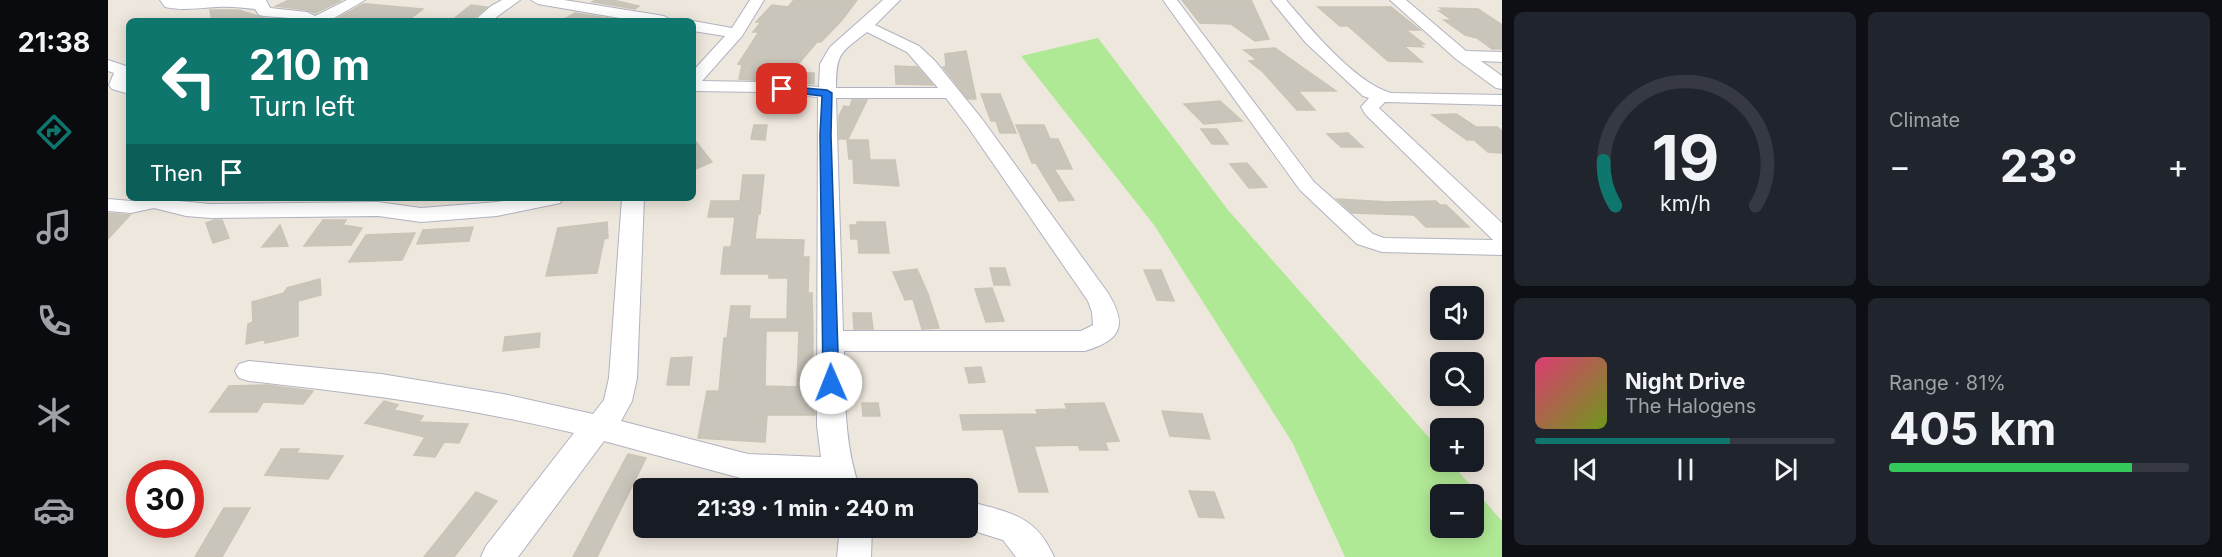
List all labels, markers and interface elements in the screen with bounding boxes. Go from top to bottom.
text: 21:38 [18,26,90,59]
text: 210 m [249,39,370,90]
icon: left [150,42,228,120]
pin [756,63,807,114]
icon: arrive [765,72,798,105]
text: Turn left [249,90,355,123]
text: Climate [1889,108,1960,132]
icon: directions [33,111,75,153]
text: 19 [1651,120,1719,195]
text: 23° [2000,138,2078,193]
text: − [1889,146,1911,186]
text: + [2167,146,2189,186]
icon: arrive [215,156,248,189]
text: Then [150,160,203,186]
text: km/h [1660,190,1710,216]
icon: music [33,206,75,248]
map controls [1430,286,1484,538]
button: sound [1430,286,1484,340]
icon: phone [33,300,75,342]
position arrow [799,351,863,415]
button: search [1430,352,1484,406]
text: Night Drive [1625,368,1745,394]
text: Range · 81% [1889,371,2006,395]
icon: climate [33,394,75,436]
text: The Halogens [1625,394,1756,418]
text: 405 km [1889,401,2056,456]
button: + [1430,418,1484,472]
icon: previous [1569,453,1602,486]
icon: pause [1669,453,1702,486]
icon: next [1769,453,1802,486]
speed limit sign: 30 [126,460,204,538]
button: − [1430,484,1484,538]
icon: car [33,489,75,531]
text: 21:39 · 1 min · 240 m [697,495,914,521]

